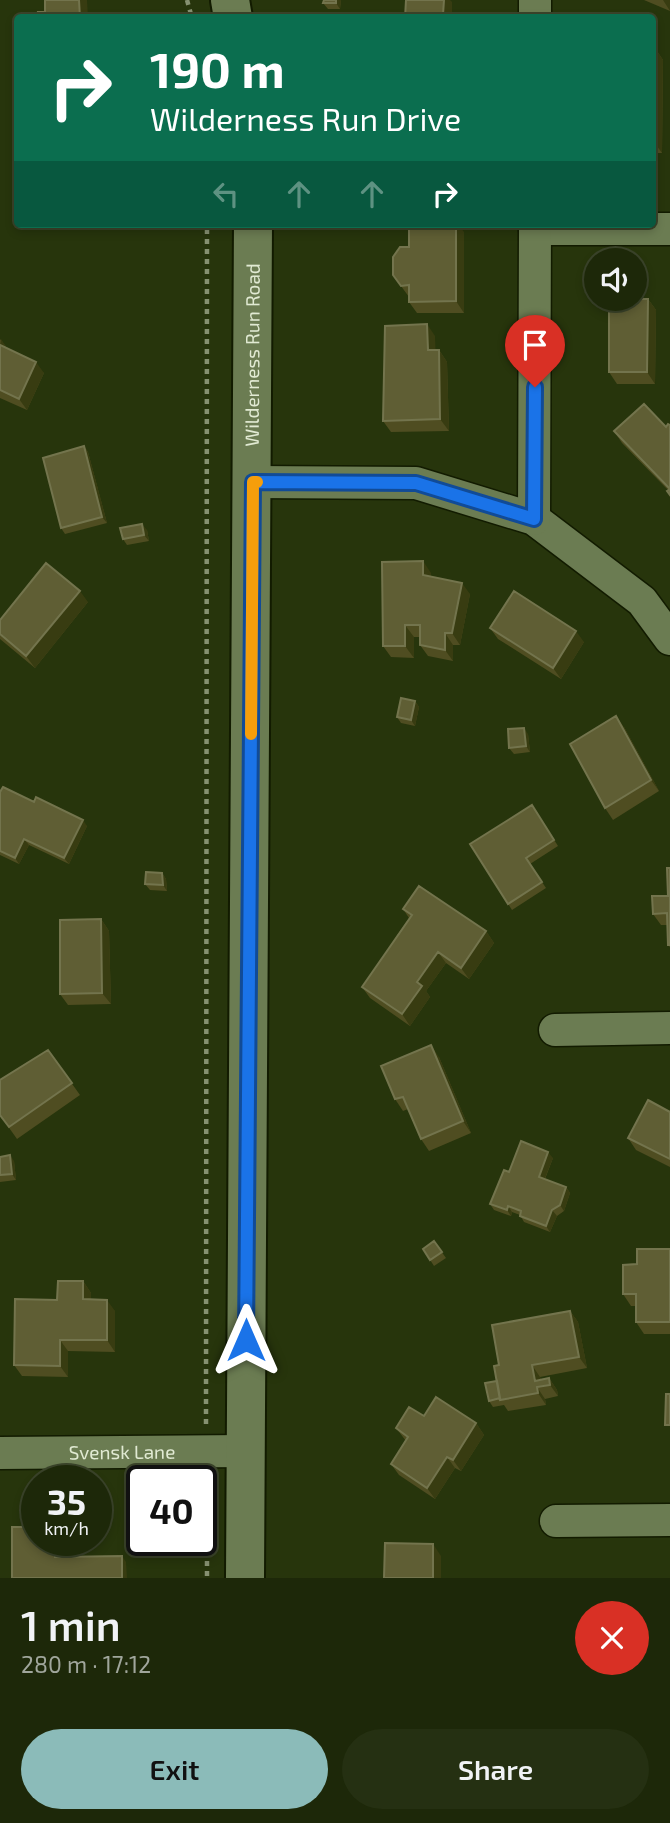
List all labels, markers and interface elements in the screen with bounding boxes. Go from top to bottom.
text: 190 m [150,39,285,98]
icon: right [35,42,126,133]
text: Wilderness Run Drive [150,99,461,137]
icon: left [207,175,245,213]
icon: ahead [280,175,318,213]
icon: ahead [353,175,391,213]
icon: right [426,175,464,213]
map controls [584,248,647,311]
button: sound [584,248,647,311]
street label: Wilderness Run Road [240,263,264,447]
pin [505,315,565,387]
icon: arrive [516,326,554,364]
position arrow [209,1303,283,1377]
street label: Svensk Lane [69,1440,175,1463]
speed limit sign: 40 [126,1465,217,1556]
text: 35 [47,1480,86,1522]
text: km/h [44,1517,89,1539]
text: 1 min [21,1599,121,1649]
button: close [575,1601,649,1675]
text: 280 m · 17:12 [21,1650,151,1678]
button: Exit [21,1729,328,1809]
button: Share [342,1729,649,1809]

